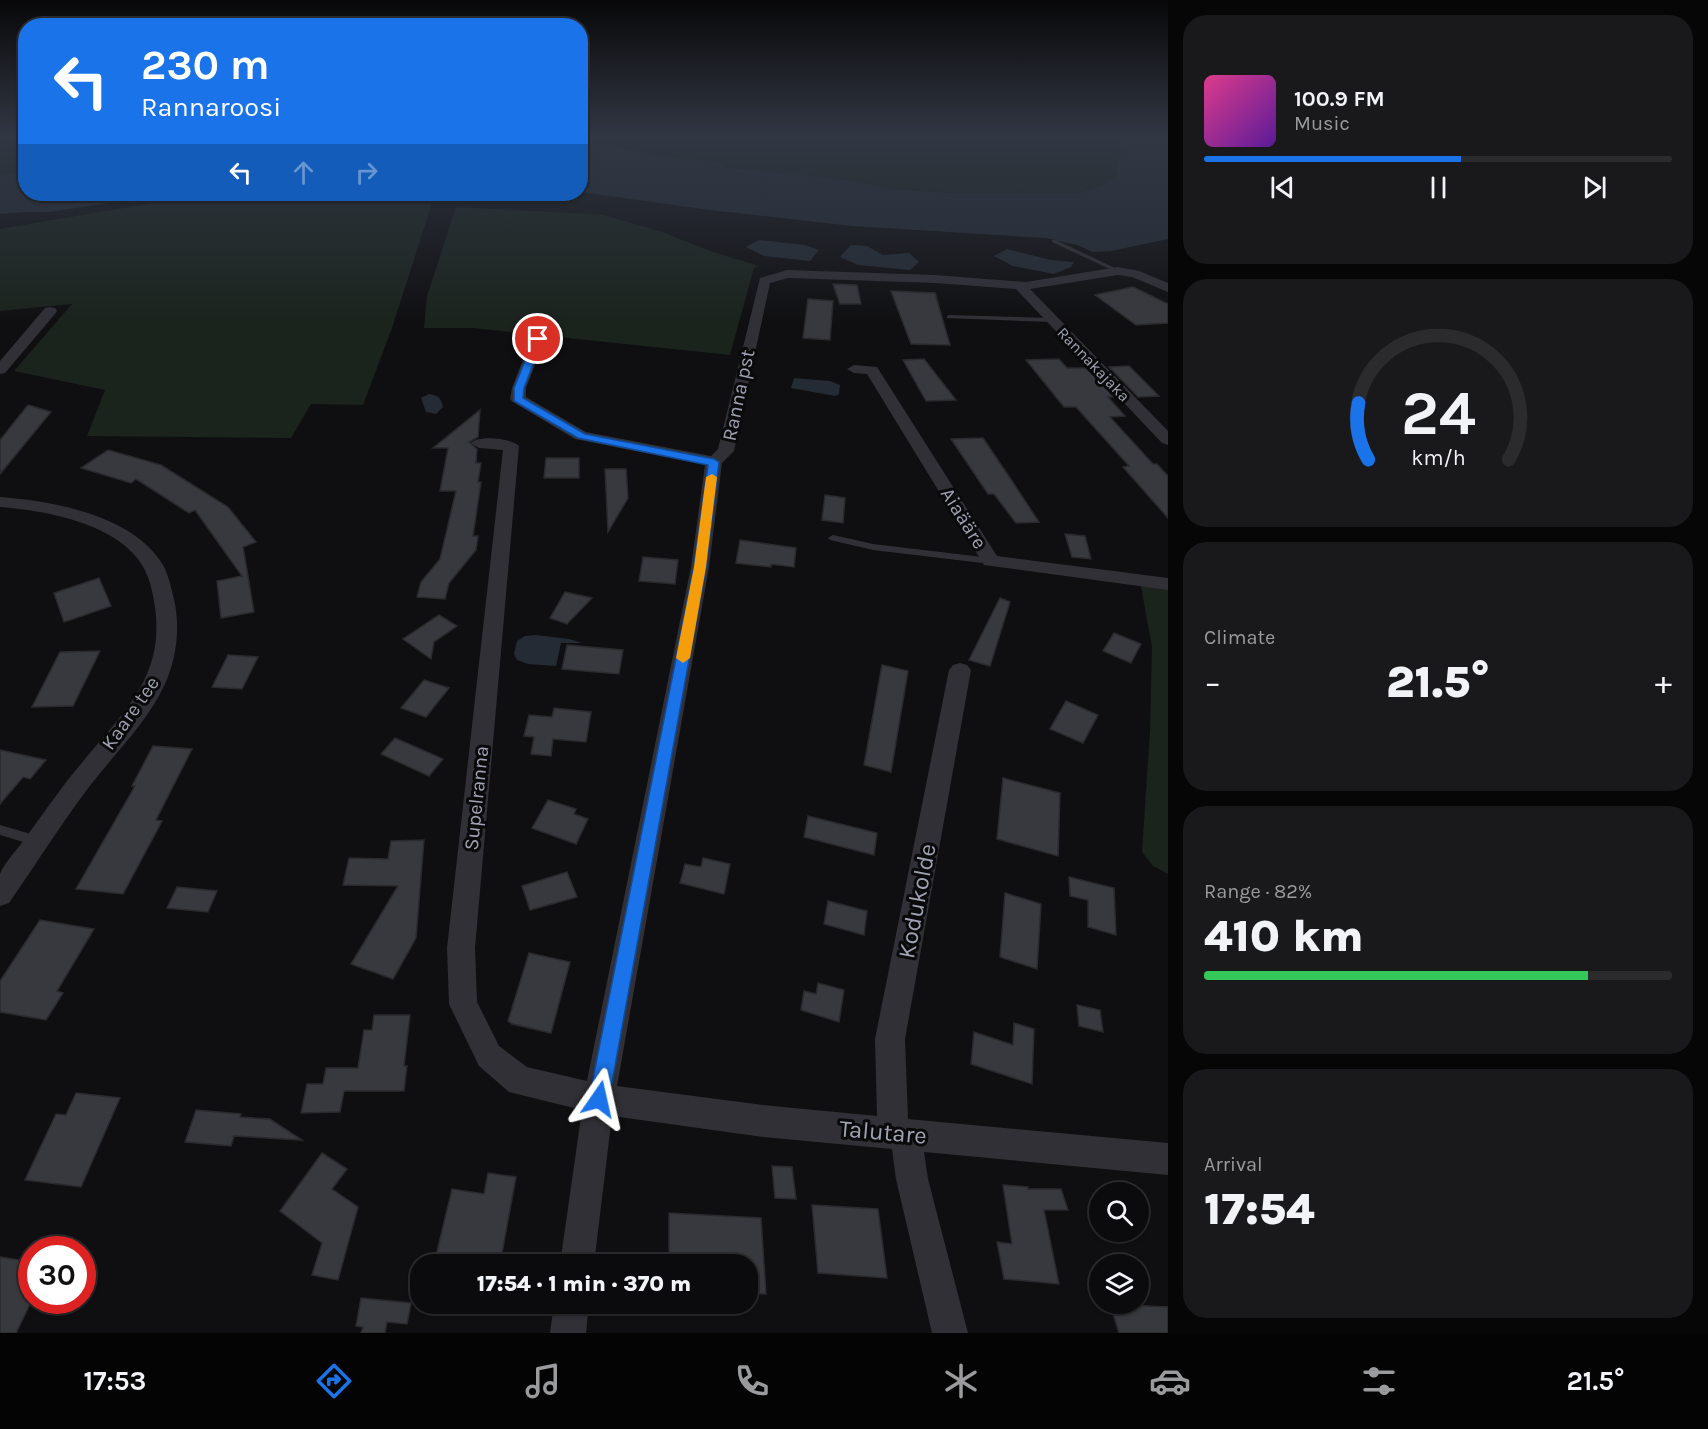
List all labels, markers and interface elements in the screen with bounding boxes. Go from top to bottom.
text: 230 m [141,40,270,90]
icon: left [42,42,120,120]
text: 100.9 FM [1294,86,1385,112]
text: Rannaroosi [141,91,281,123]
text: Music [1294,112,1350,135]
icon: left [224,156,257,189]
icon: ahead [287,156,320,189]
icon: right [350,156,383,189]
icon: previous [1266,171,1299,204]
icon: pause [1422,171,1455,204]
icon: next [1578,171,1611,204]
pin [512,313,563,364]
icon: arrive [521,322,554,355]
street label: Rannakajaka [1053,323,1134,406]
street label: Ranna pst [718,347,759,443]
text: 24 [1401,377,1475,450]
text: km/h [1411,445,1465,470]
street label: Aiaääre [936,483,991,553]
text: Climate [1204,626,1275,649]
text: 21.5° [1386,656,1490,708]
text: − [1204,663,1221,701]
text: + [1655,663,1672,701]
street label: Kaare tee [97,672,164,754]
street label: Supelranna [460,745,493,852]
street label: Kodukolde [892,841,942,961]
text: Range · 82% [1204,880,1312,903]
text: 410 km [1204,910,1364,962]
position arrow [567,1067,631,1131]
street label: Talutare [838,1114,928,1150]
text: Arrival [1204,1153,1263,1176]
map controls [1089,1182,1149,1314]
button: search [1089,1182,1149,1242]
text: 17:54 [1204,1183,1315,1235]
speed limit sign: 30 [18,1236,96,1314]
button: layers [1089,1254,1149,1314]
text: 17:54 · 1 min · 370 m [477,1271,691,1297]
icon: directions [313,1360,355,1402]
icon: music [522,1360,564,1402]
icon: phone [731,1360,773,1402]
icon: climate [940,1360,982,1402]
icon: car [1149,1360,1191,1402]
icon: filters [1358,1360,1400,1402]
text: 17:53 [83,1365,146,1397]
text: 21.5° [1567,1365,1625,1397]

